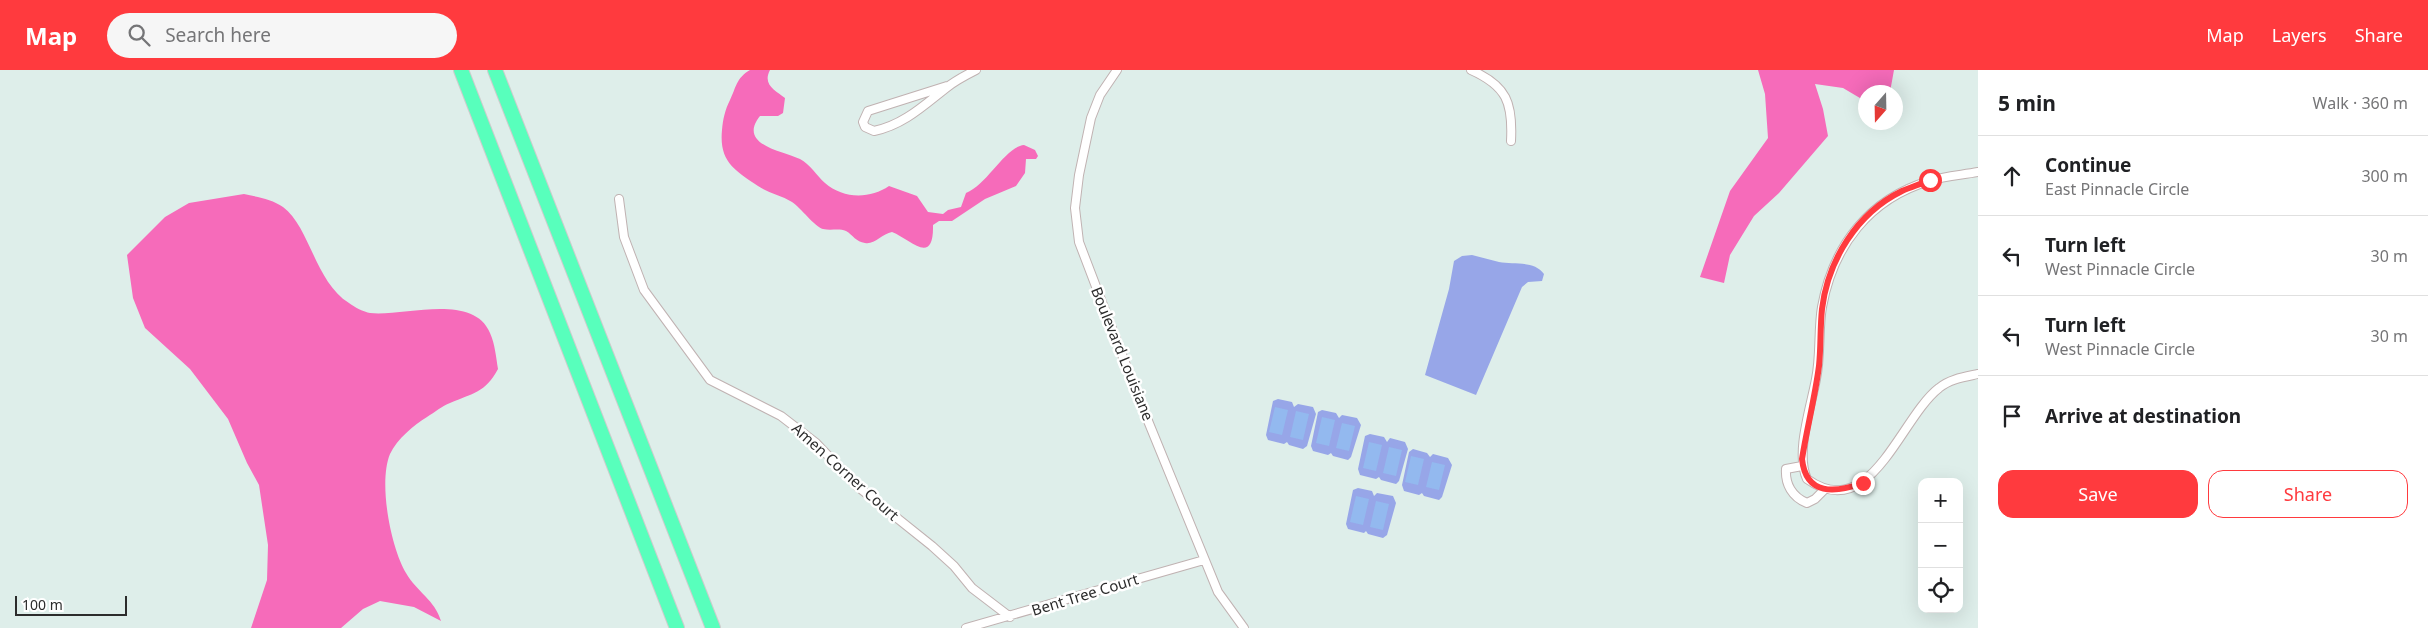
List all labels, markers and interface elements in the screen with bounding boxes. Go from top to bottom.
search box [107,13,457,58]
text: Map [25,19,77,52]
icon: search [125,21,153,49]
text: Search here [165,22,271,48]
text: Map [2206,23,2244,47]
text: Layers [2272,23,2327,47]
text: Share [2355,23,2403,47]
north arrow [1858,85,1903,130]
text: 5 min [1998,89,2056,117]
text: Walk · 360 m [2313,92,2408,114]
text: Continue [2045,152,2131,178]
icon: ahead [1998,162,2026,190]
text: 300 m [2361,165,2408,187]
route start [1919,169,1942,192]
text: East Pinnacle Circle [2045,178,2189,200]
text: Turn left [2045,232,2126,258]
icon: left [1998,242,2026,270]
text: 30 m [2371,245,2408,267]
text: West Pinnacle Circle [2045,258,2195,280]
street label: Boulevard Louisiane [1087,284,1159,423]
text: Turn left [2045,312,2126,338]
icon: left [1998,322,2026,350]
text: 30 m [2371,325,2408,347]
text: West Pinnacle Circle [2045,338,2195,360]
icon: arrive [1998,402,2026,430]
text: Arrive at destination [2045,403,2241,429]
street label: Amen Corner Court [788,418,904,525]
button: Save [1998,470,2198,518]
button: Share [2208,470,2408,518]
route end [1852,472,1875,495]
map controls [1918,478,1963,613]
button: + [1918,478,1963,523]
button: − [1918,523,1963,568]
street label: Bent Tree Court [1029,568,1141,620]
button: locate [1918,568,1963,613]
scale bar [15,593,128,616]
text: 100 m [22,595,63,614]

